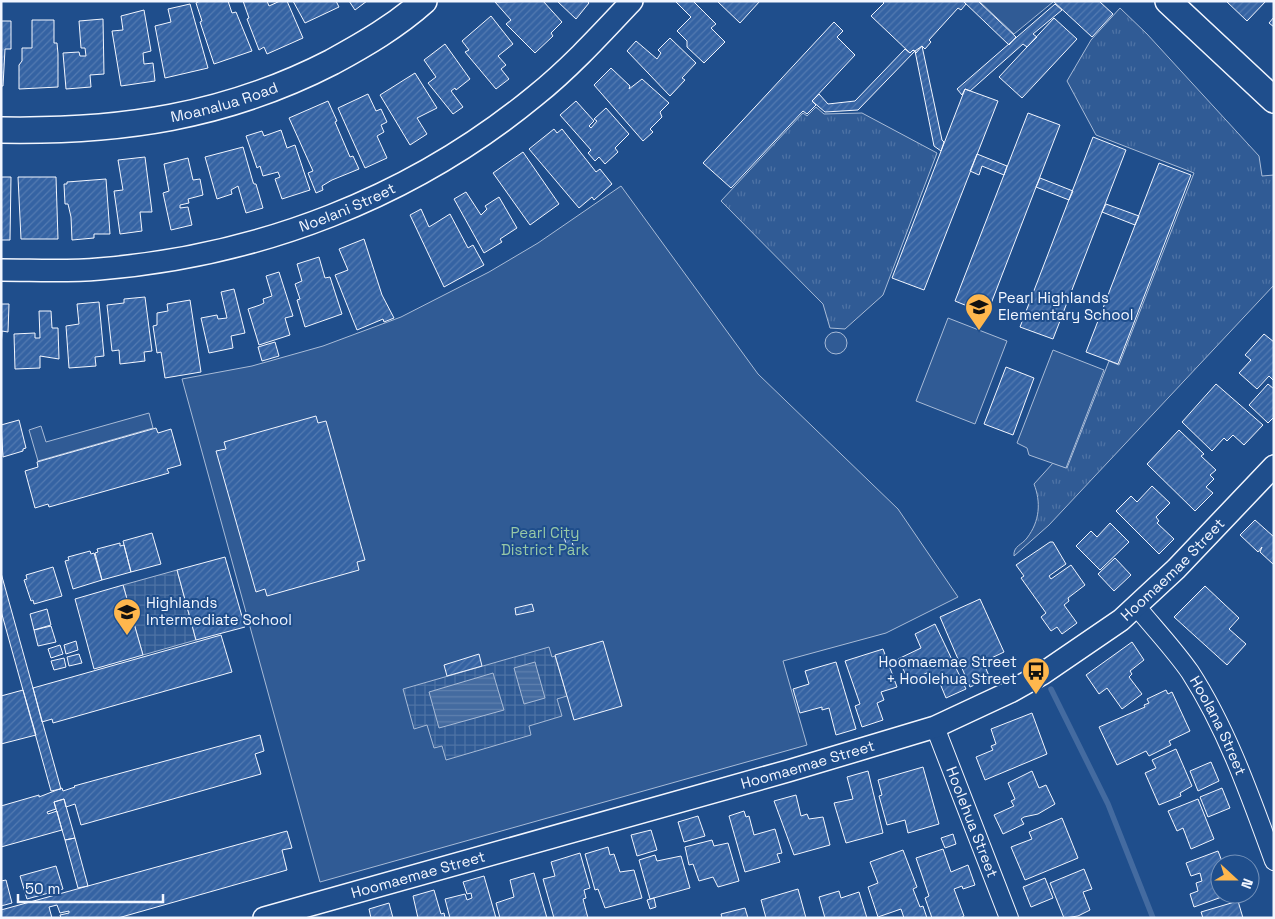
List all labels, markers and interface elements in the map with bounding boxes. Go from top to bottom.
street label: Moanalua Road [169,77,280,126]
street label: Noelani Street [296,178,399,236]
place label: Pearl Highlands Elementary School [998,288,1134,324]
school or university icon: Pearl Highlands Elementary School [964,292,994,331]
street label: Hoomaemae Street [1116,514,1228,625]
park label: Pearl City District Park [501,523,589,559]
place label: Highlands Intermediate School [146,593,292,629]
school or university icon: Highlands Intermediate School [112,597,142,636]
place label: Hoomaemae Street + Hoolehua Street [879,652,1017,688]
bus stop icon: Hoomaemae Street + Hoolehua Street [1021,656,1051,695]
street label: Hoolana Street [1186,672,1251,778]
street label: Hoomaemae Street [739,736,877,793]
street label: Hoolehua Street [942,764,1002,880]
street label: Hoomaemae Street [349,846,487,902]
north arrow [1210,854,1260,904]
scale bar [18,872,162,904]
text: N [1237,876,1257,891]
text: 50 m [25,879,60,898]

